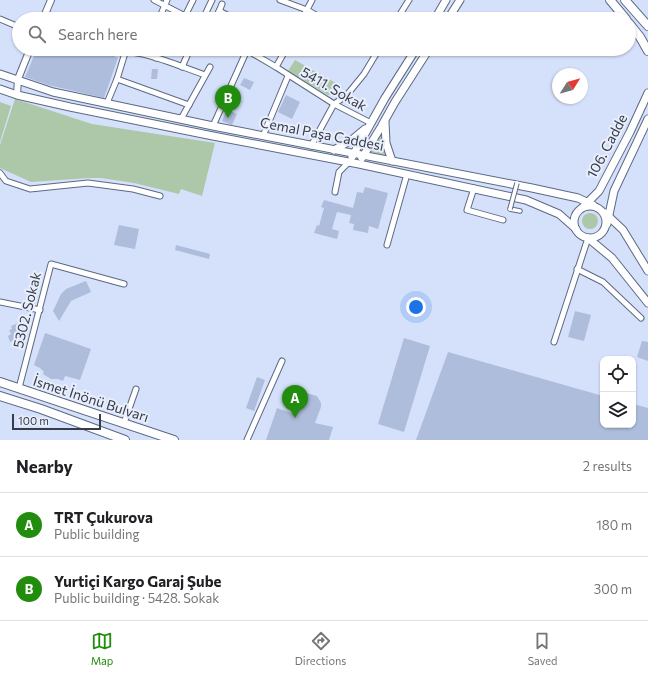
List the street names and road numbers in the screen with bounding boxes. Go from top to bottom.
street label: 5411. Sokak [298,63,370,114]
street label: 106. Cadde [583,111,630,181]
street label: Cemal Paşa Caddesi [259,113,385,154]
street label: 5302. Sokak [9,270,44,350]
street label: İsmet İnönü Bulvarı [31,372,151,425]

